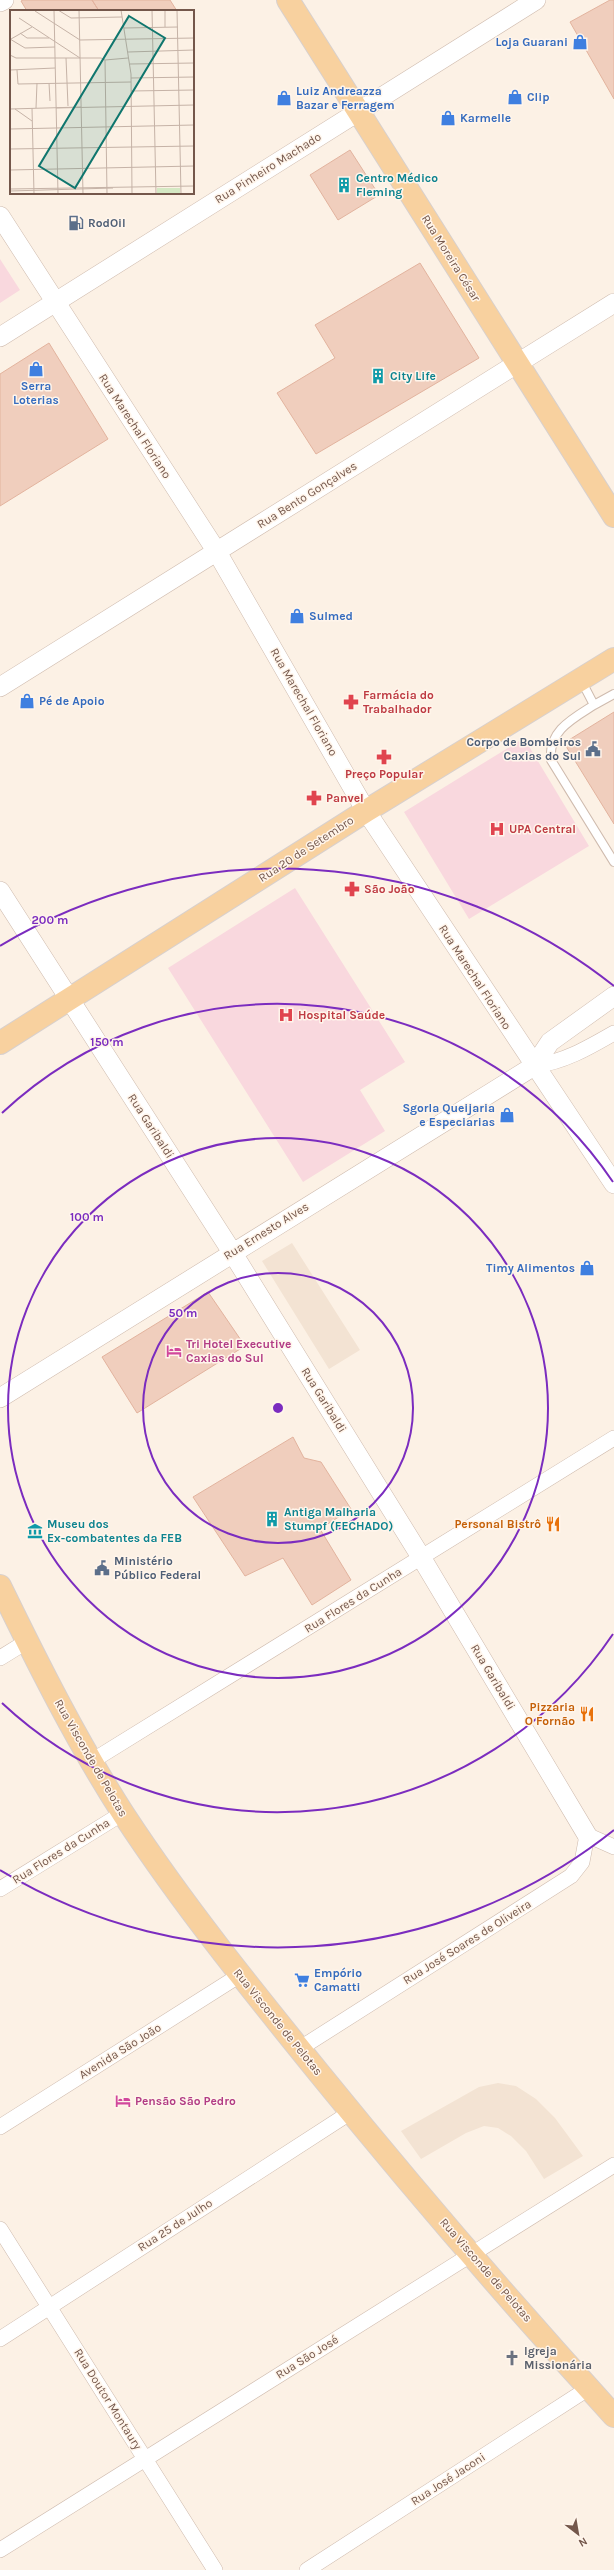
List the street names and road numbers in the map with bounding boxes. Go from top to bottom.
street label: Rua Pinheiro Machado [212,130,324,206]
street label: Rua Moreira César [419,212,484,304]
street label: Rua Marechal Floriano [96,371,174,481]
street label: Rua Bento Gonçalves [255,459,359,531]
street label: Rua Marechal Floriano [267,646,341,758]
street label: Rua 20 de Setembro [256,813,356,885]
street label: Rua Marechal Floriano [436,922,514,1032]
street label: Rua Garibaldi [125,1091,177,1161]
street label: Rua Ernesto Alves [221,1199,311,1263]
street label: Rua Garibaldi [298,1365,350,1435]
street label: Rua Flores da Cunha [302,1564,404,1636]
street label: Rua Garibaldi [468,1642,518,1712]
street label: Rua Visconde de Pelotas [52,1697,130,1819]
street label: Rua Flores da Cunha [10,1815,112,1887]
street label: Rua José Soares de Oliveira [400,1897,534,1987]
street label: Rua Visconde de Pelotas [231,1966,325,2078]
street label: Avenida São João [76,2020,164,2082]
street label: Rua 25 de Julho [135,2196,215,2254]
street label: Rua Visconde de Pelotas [437,2215,535,2325]
street label: Rua São José [273,2332,341,2382]
street label: Rua Doutor Montaury [71,2346,145,2452]
street label: Rua José Jaconi [408,2450,488,2508]

